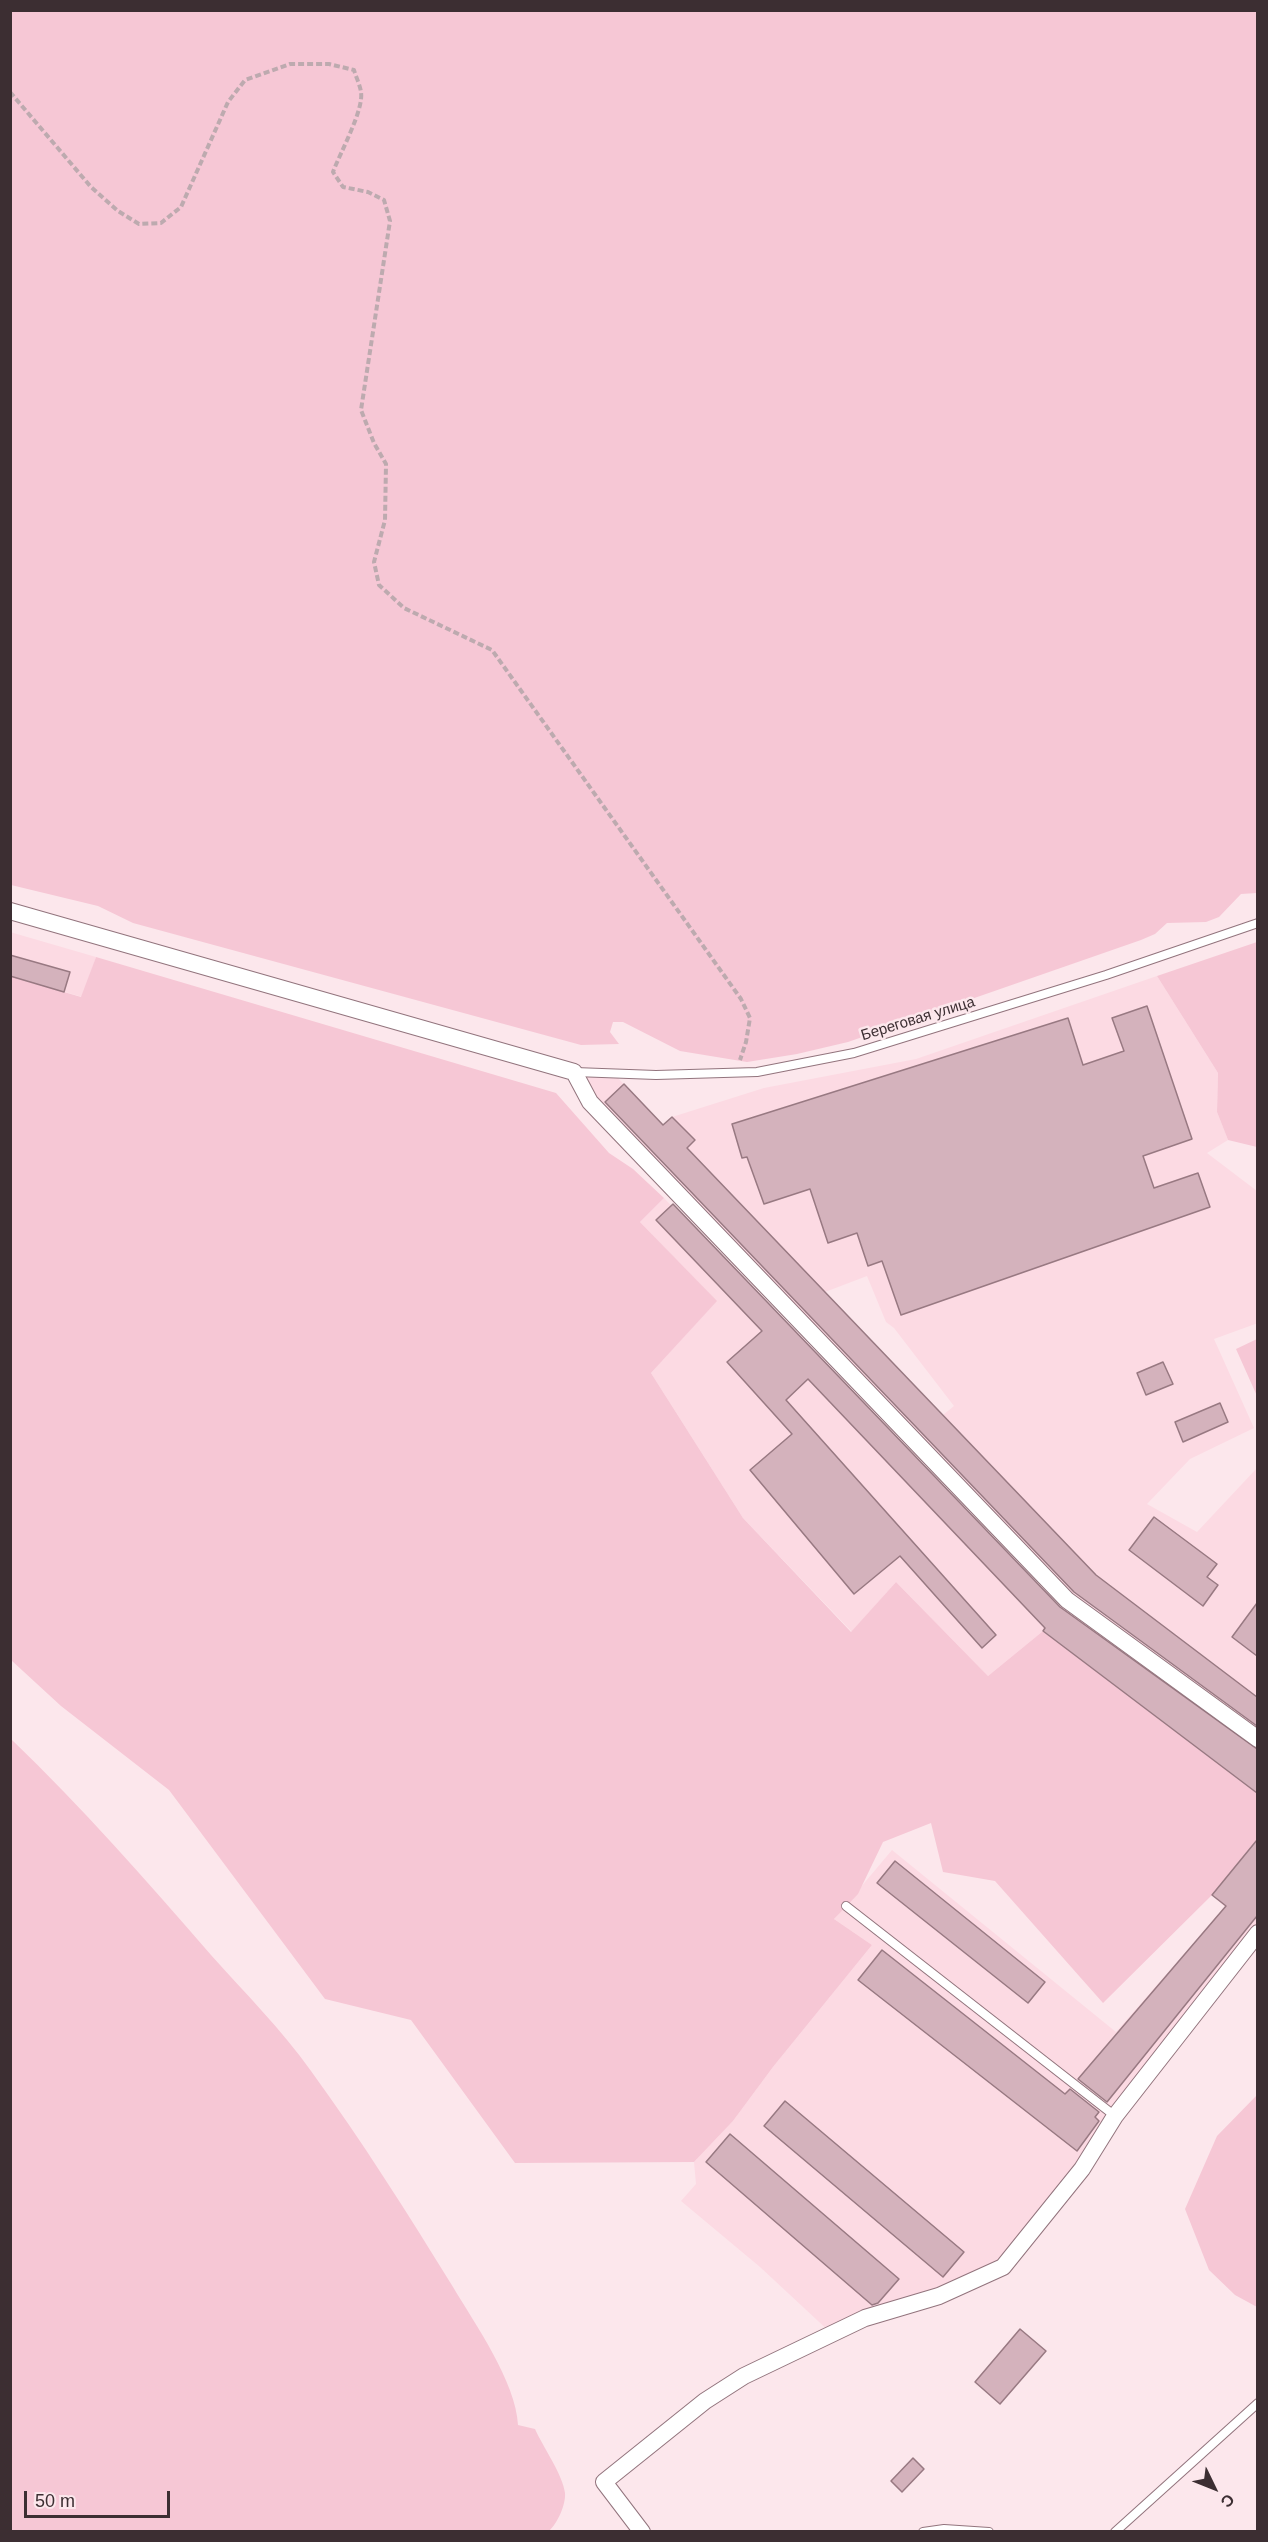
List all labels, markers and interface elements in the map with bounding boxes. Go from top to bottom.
street label: Береговая улица [859,993,977,1045]
north arrow [1184,2458,1244,2518]
scale bar [27,2479,172,2517]
text: 50 m [35,2491,75,2511]
text: С [1217,2491,1238,2511]

